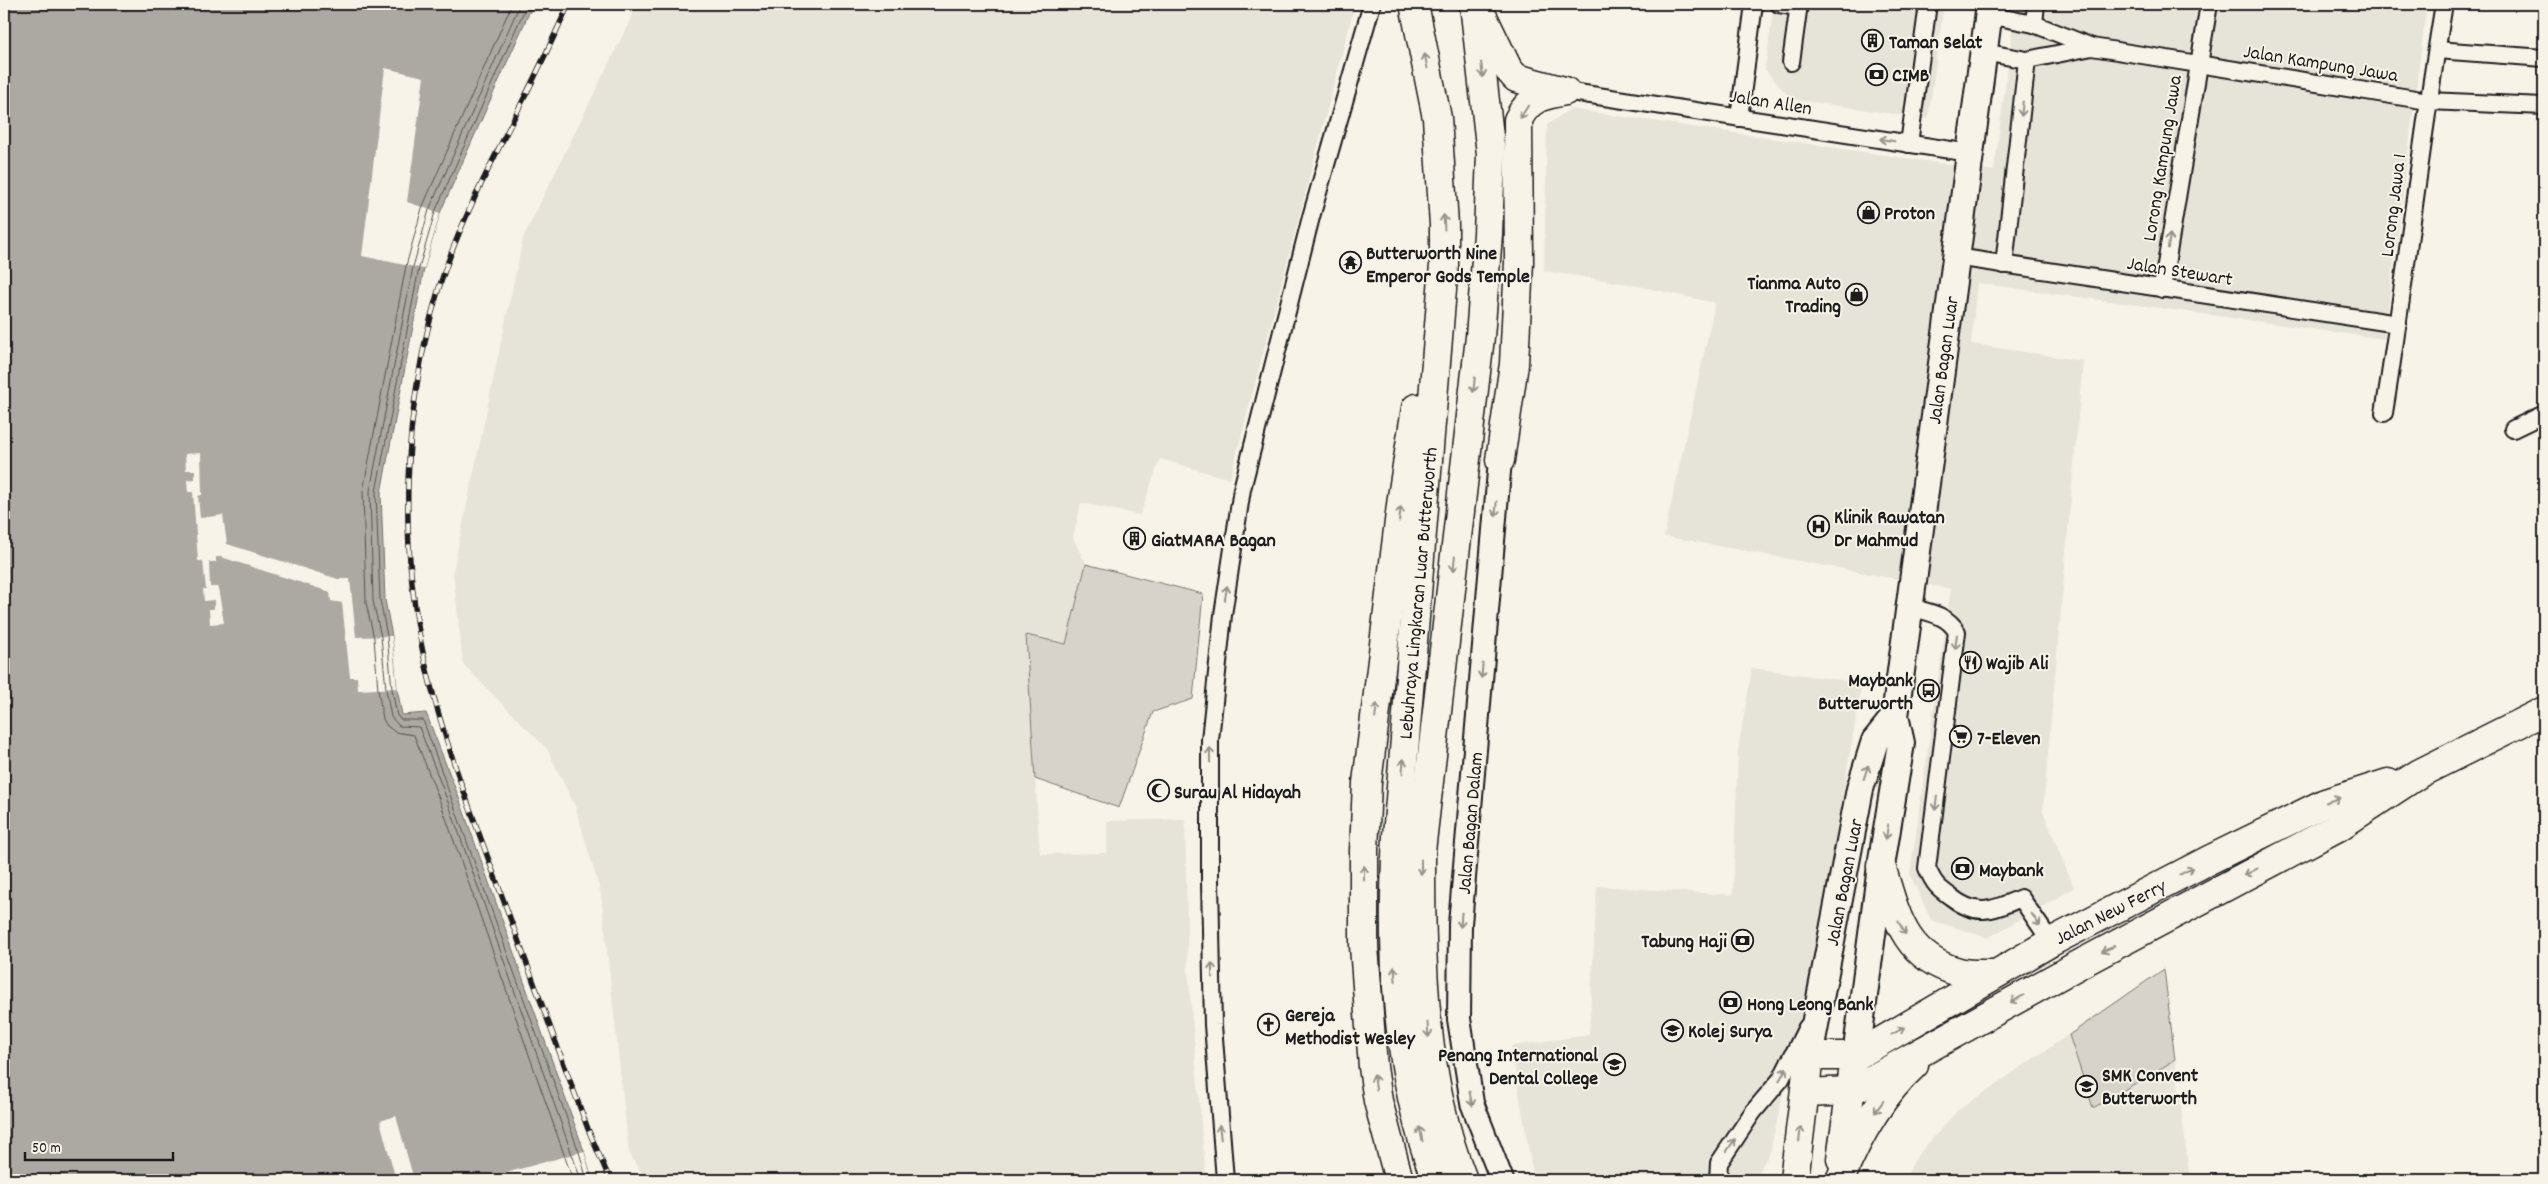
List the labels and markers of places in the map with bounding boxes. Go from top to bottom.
building icon: Taman Selat [1861,29,1885,53]
place label: Taman Selat [1889,30,1983,58]
bank icon: CIMB [1864,62,1888,86]
place label: CIMB [1892,63,1929,91]
shop icon: Proton [1856,200,1880,224]
place label: Proton [1884,201,1935,229]
place label: Butterworth Nine Emperor Gods Temple [1366,241,1530,292]
temple icon: Butterworth Nine Emperor Gods Temple [1338,251,1362,275]
place label: Tianma Auto Trading [1747,271,1841,322]
shop icon: Tianma Auto Trading [1845,282,1869,306]
place label: Klinik Rawatan Dr Mahmud [1834,505,1945,556]
hospital icon: Klinik Rawatan Dr Mahmud [1806,515,1830,539]
building icon: GiatMARA Bagan [1123,527,1147,551]
place label: GiatMARA Bagan [1151,528,1276,556]
restaurant icon: Wajib Ali [1958,650,1982,674]
place label: Wajib Ali [1986,651,2049,679]
place label: Maybank Butterworth [1818,668,1913,719]
bus stop icon: Maybank Butterworth [1917,679,1941,703]
supermarket icon: 7-Eleven [1949,725,1973,749]
place label: 7-Eleven [1977,726,2041,754]
mosque icon: Surau Al Hidayah [1146,779,1170,803]
place label: Surau Al Hidayah [1174,780,1301,808]
bank icon: Maybank [1951,857,1975,881]
place label: Maybank [1979,858,2044,886]
bank icon: Tabung Haji [1731,928,1755,952]
place label: Tabung Haji [1641,929,1727,957]
bank icon: Hong Leong Bank [1719,991,1743,1015]
place label: Hong Leong Bank [1747,992,1873,1020]
place label: Gereja Methodist Wesley [1285,1003,1416,1054]
church icon: Gereja Methodist Wesley [1257,1013,1281,1037]
school or university icon: Kolej Surya [1660,1018,1684,1042]
place label: Kolej Surya [1688,1019,1772,1047]
place label: Penang International Dental College [1438,1043,1598,1094]
school or university icon: Penang International Dental College [1602,1053,1626,1077]
place label: SMK Convent Butterworth [2102,1063,2199,1114]
school or university icon: SMK Convent Butterworth [2074,1074,2098,1098]

